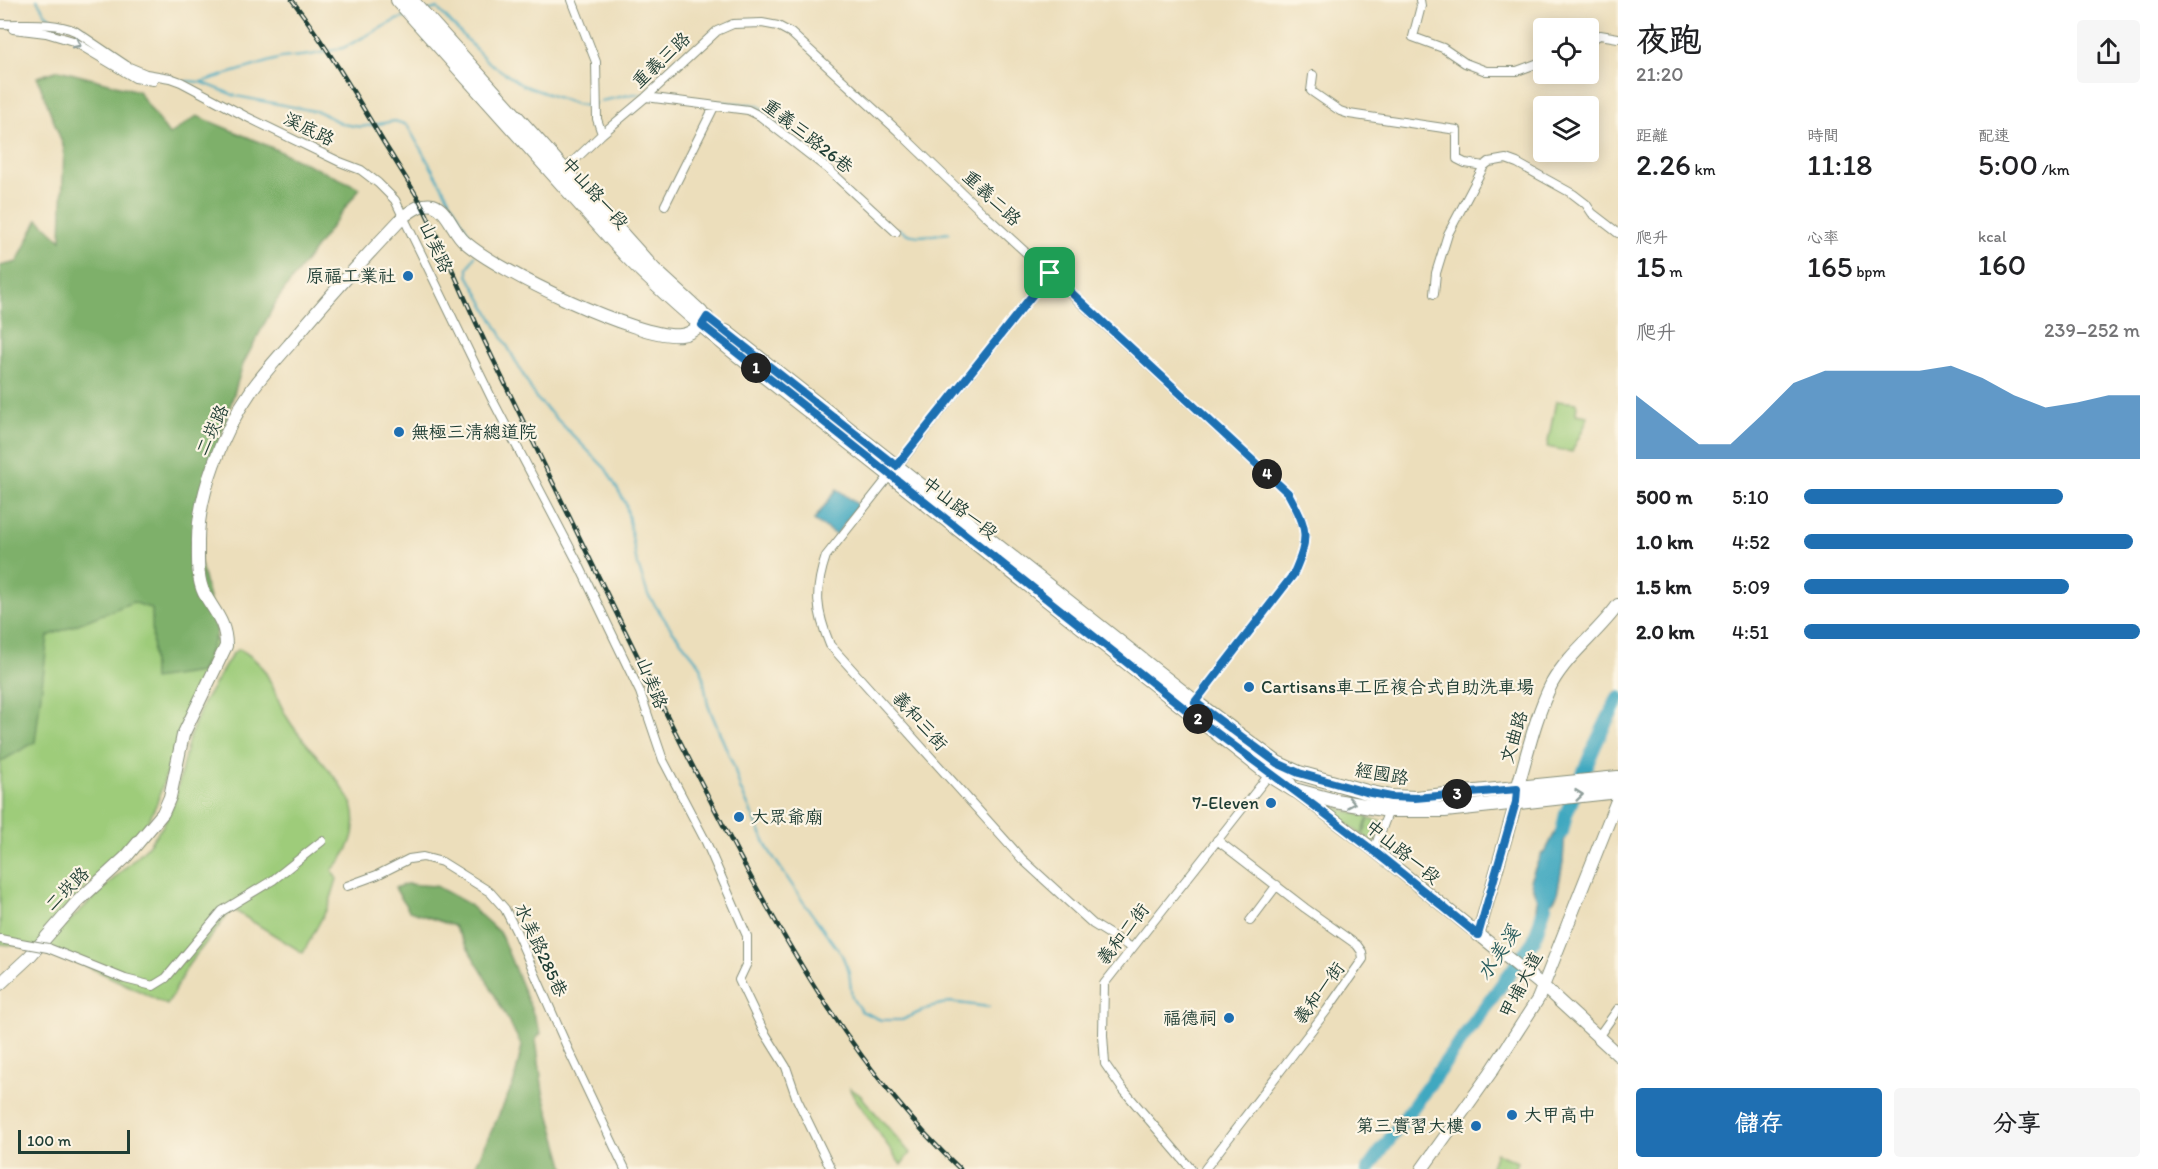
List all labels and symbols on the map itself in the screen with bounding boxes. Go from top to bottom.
street label: 重義三路 [627,27,695,93]
one-way arrow [71,37,82,49]
street label: 重義三路26巷 [758,94,858,178]
street label: 溪底路 [280,107,338,151]
street label: 中山路一段 [557,152,633,234]
street label: 重義二路 [958,165,1026,231]
street label: 山美路 [415,218,457,276]
pin [1024,247,1075,298]
place label: 原福工業社 [306,265,396,287]
marker: 原福工業社 [401,269,415,283]
pin: 1 [741,353,771,383]
street label: 二崁路 [191,401,233,459]
place label: 無極三清總道院 [411,421,537,443]
marker: 無極三清總道院 [392,425,406,439]
pin: 4 [1252,459,1282,489]
street label: 中山路一段 [918,472,1002,544]
street label: 山美路 [632,654,672,712]
place label: Cartisans車工匠複合式自助洗車場 [1261,676,1534,698]
marker: Cartisans車工匠複合式自助洗車場 [1242,680,1256,694]
street label: 義和三街 [888,687,952,755]
pin: 2 [1183,704,1213,734]
street label: 文曲路 [1496,708,1532,766]
street label: 經國路 [1354,758,1410,790]
pin: 3 [1442,779,1472,809]
one-way arrow [1574,789,1583,802]
place label: 7-Eleven [1192,792,1259,814]
marker: 7-Eleven [1264,796,1278,810]
one-way arrow [1346,797,1355,809]
place label: 大眾爺廟 [751,806,823,828]
marker: 大眾爺廟 [732,810,746,824]
street label: 中山路一段 [1361,815,1445,889]
street label: 二崁路 [40,862,94,916]
street label: 義和二街 [1092,899,1154,969]
street label: 水美路285巷 [510,900,572,1000]
water label: 水美溪 [1471,921,1525,985]
street label: 甲埔大道 [1495,948,1547,1022]
street label: 義和一街 [1289,958,1349,1028]
place label: 福德祠 [1163,1007,1217,1029]
marker: 福德祠 [1222,1011,1236,1025]
place label: 大甲高中 [1524,1104,1596,1126]
marker: 大甲高中 [1505,1108,1519,1122]
place label: 第三實習大樓 [1356,1115,1464,1137]
marker: 第三實習大樓 [1469,1119,1483,1133]
scale bar [18,1127,130,1154]

